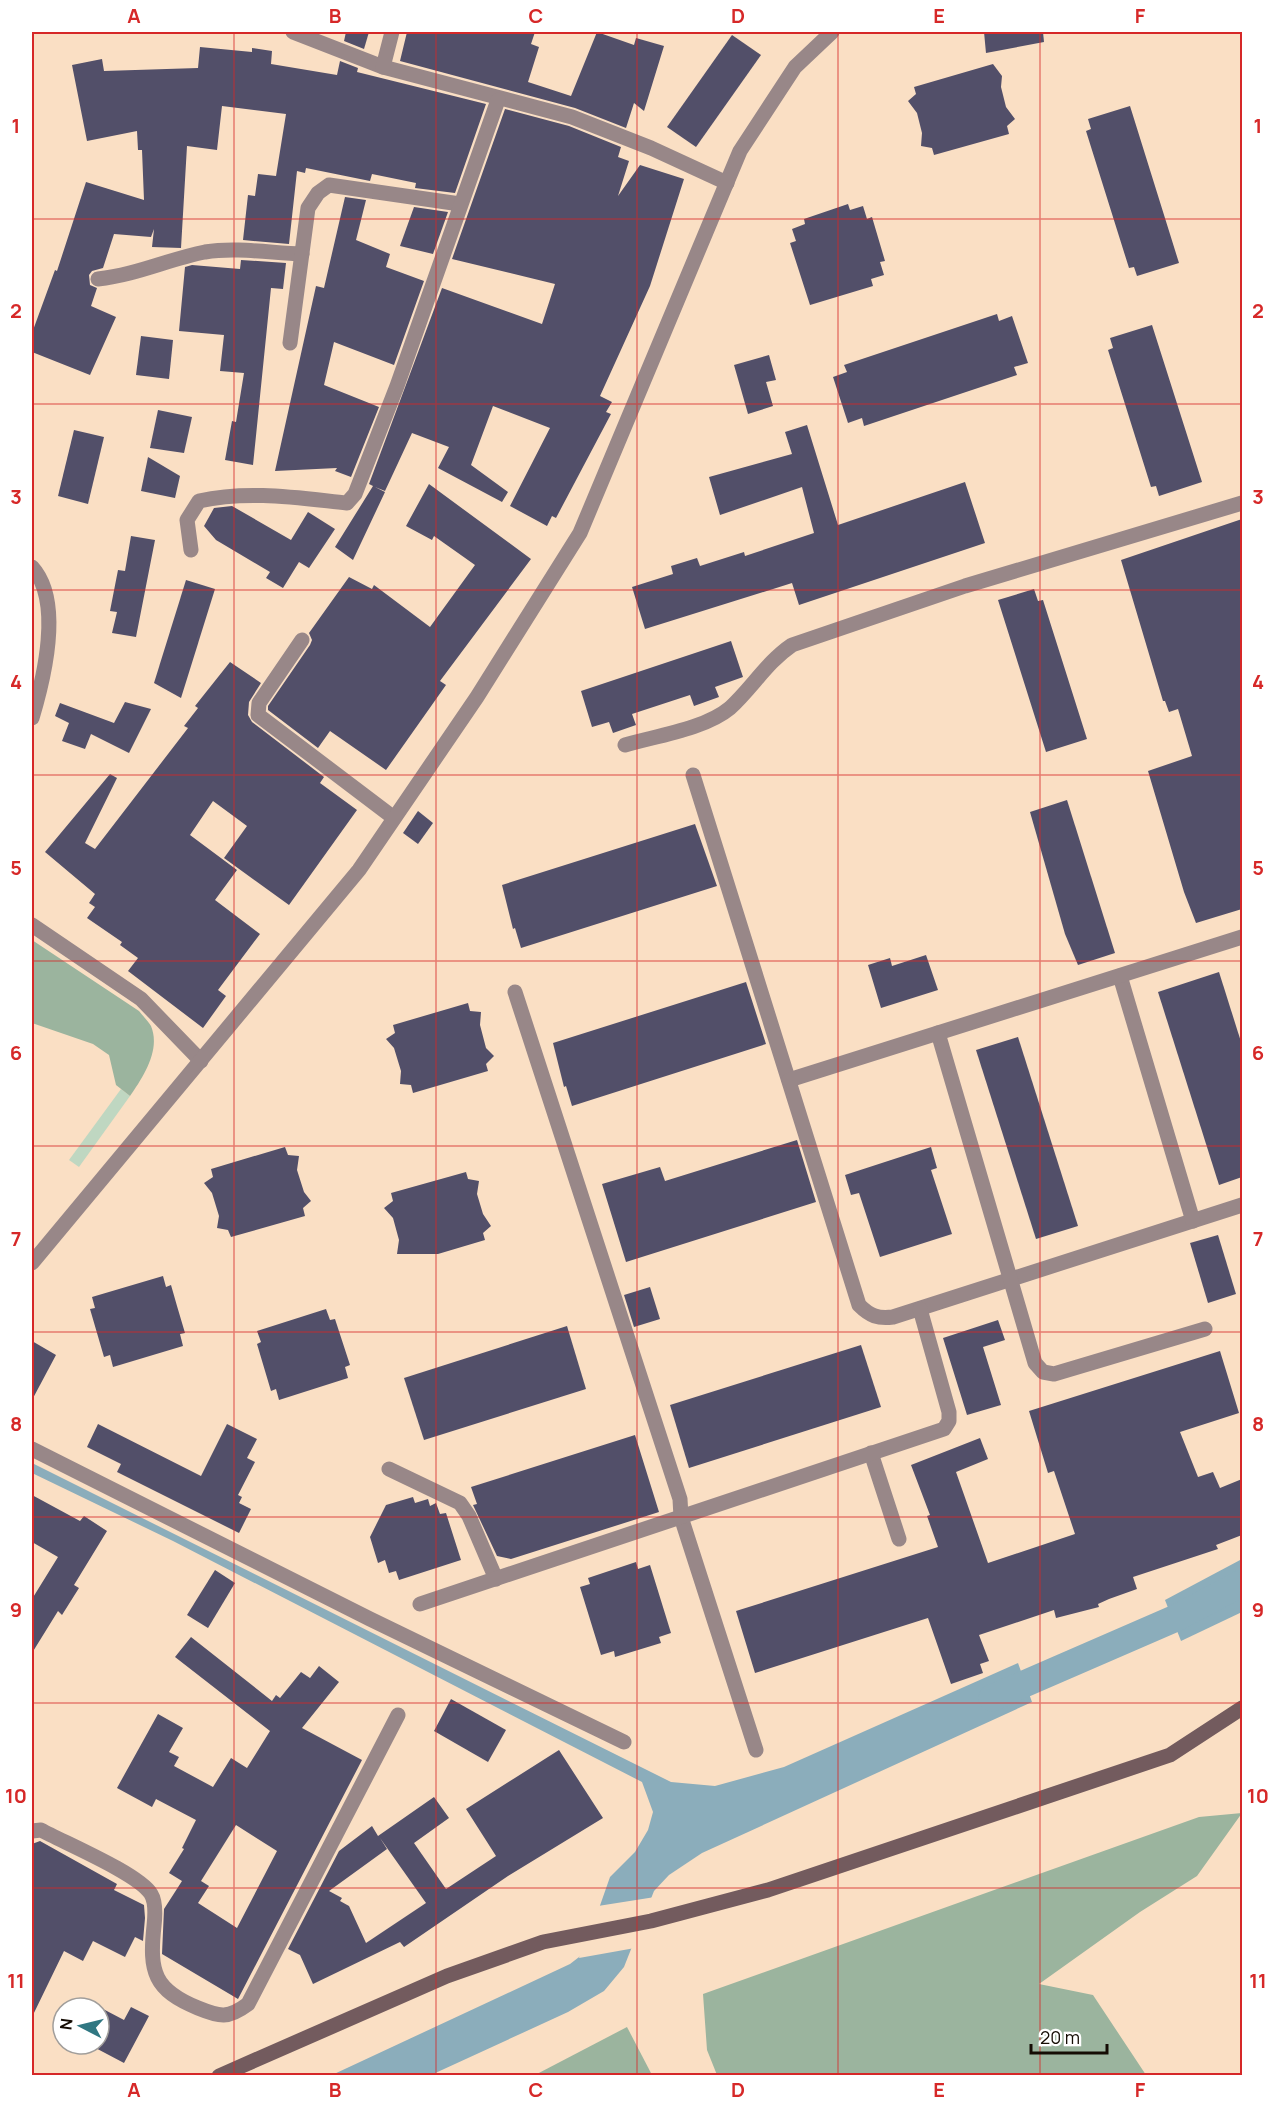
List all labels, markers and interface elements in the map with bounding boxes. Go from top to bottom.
text: A [127,2,141,29]
text: B [329,2,342,29]
text: C [529,2,543,29]
text: D [731,2,745,29]
text: E [933,2,945,29]
text: F [1135,2,1146,29]
text: 1 [12,112,20,139]
text: 1 [1254,112,1262,139]
text: 2 [10,297,22,324]
text: 2 [1252,297,1264,324]
text: 3 [10,483,22,510]
text: 3 [1252,483,1264,510]
text: 4 [10,668,22,695]
text: 4 [1252,668,1264,695]
text: 5 [10,854,22,881]
text: 5 [1252,854,1264,881]
text: 6 [10,1039,22,1066]
text: 6 [1252,1039,1264,1066]
text: 7 [11,1225,21,1252]
text: 7 [1253,1225,1263,1252]
text: 8 [10,1410,22,1437]
text: 8 [1252,1410,1264,1437]
text: 9 [10,1596,22,1623]
text: 9 [1252,1596,1264,1623]
text: 10 [5,1782,27,1809]
text: 10 [1247,1782,1269,1809]
text: 11 [7,1967,25,1994]
text: 11 [1249,1967,1267,1994]
north arrow [51,1996,111,2056]
text: N [54,2017,78,2031]
scale bar [1031,2017,1108,2055]
text: 20 m [1040,2025,1080,2049]
text: A [127,2076,141,2103]
text: B [329,2076,342,2103]
text: C [529,2076,543,2103]
text: D [731,2076,745,2103]
text: E [933,2076,945,2103]
text: F [1135,2076,1146,2103]

